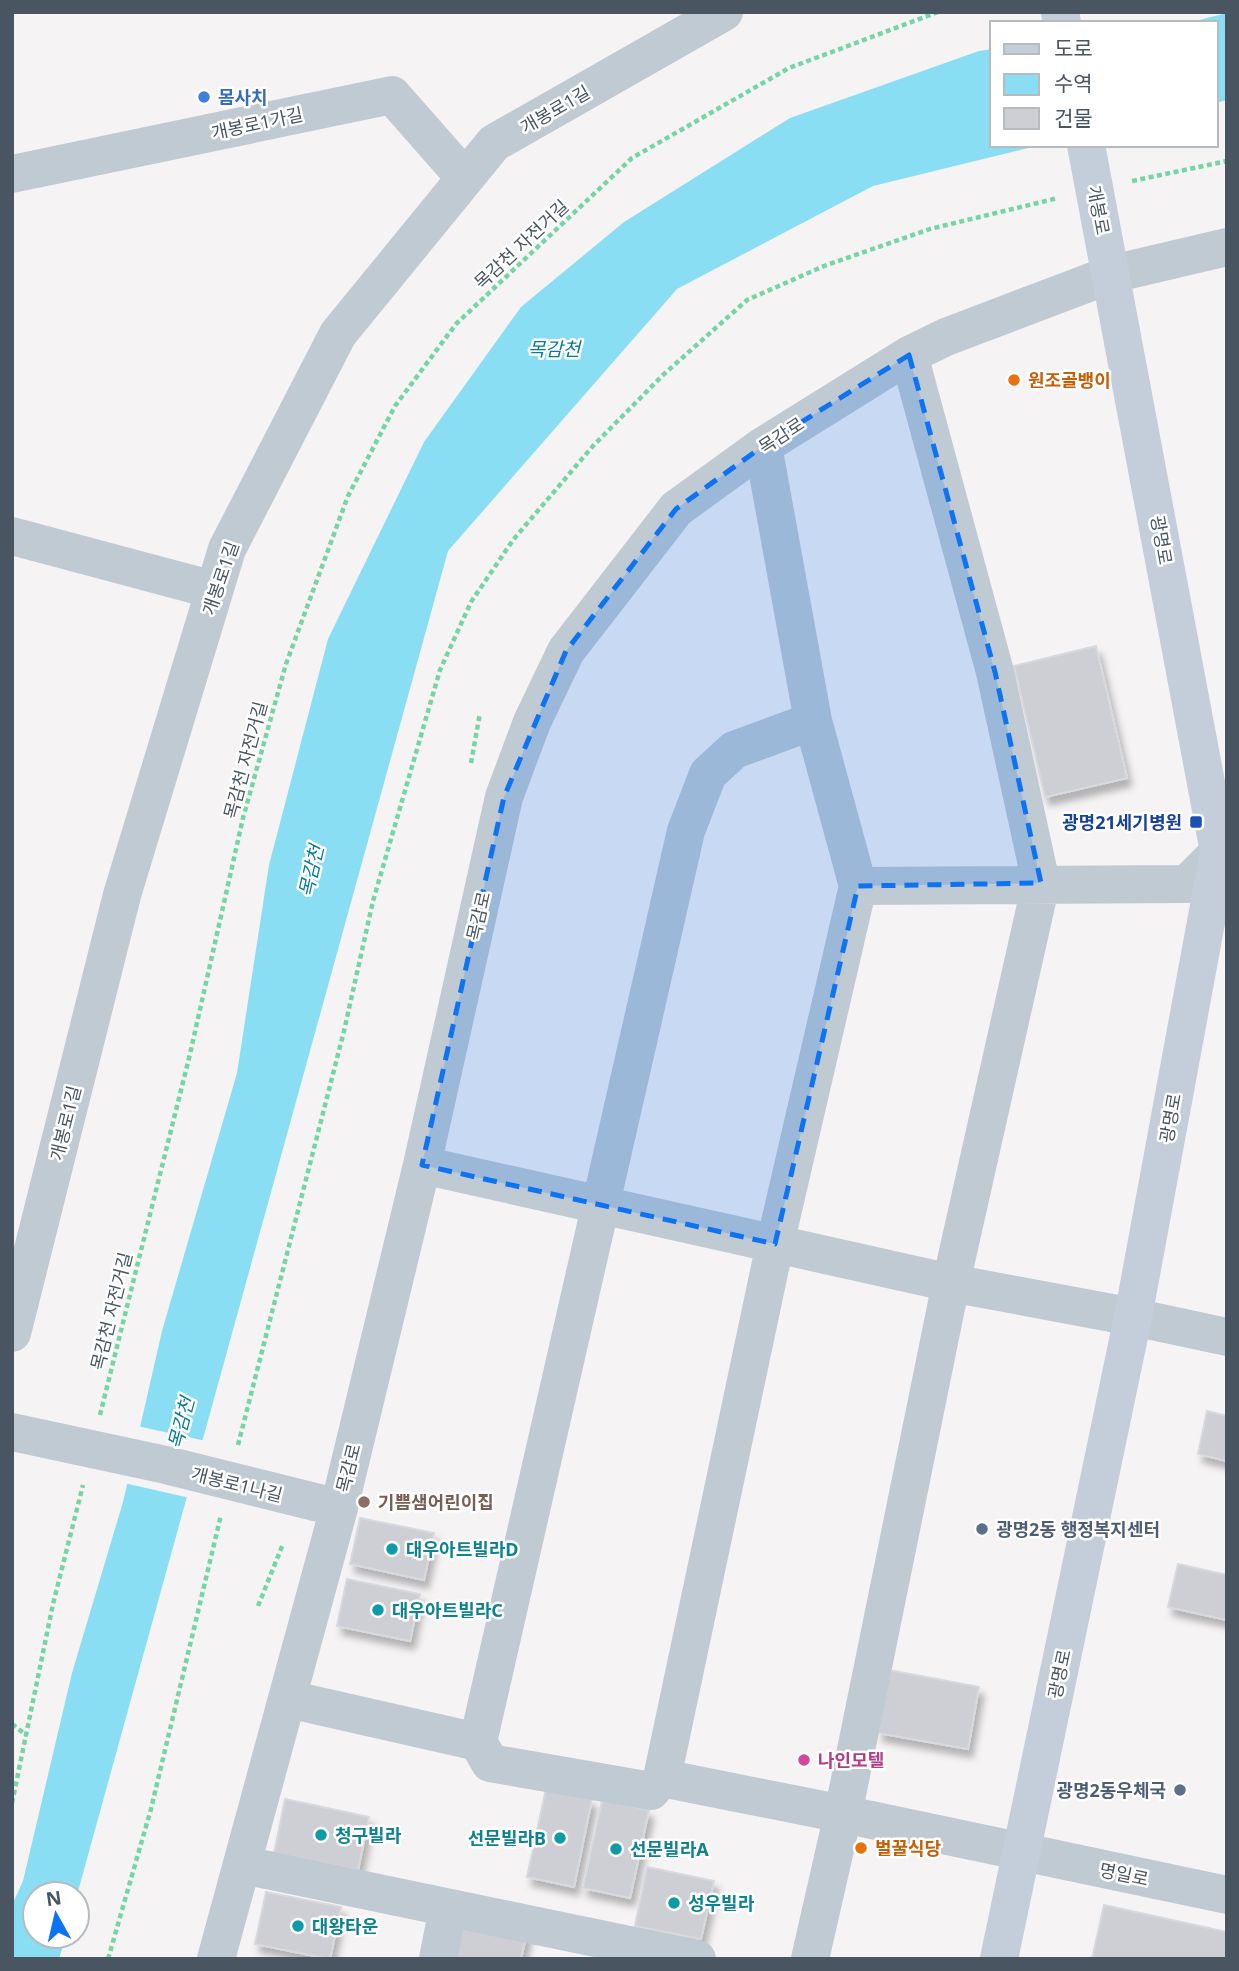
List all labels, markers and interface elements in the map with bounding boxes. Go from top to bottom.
legend [990,21,1218,147]
text: 도로 [1054,34,1093,62]
text: 수역 [1054,69,1093,97]
street label: 개봉로1길 [516,79,594,139]
place label: 몸사치 [218,85,268,109]
marker: 몸사치 [196,89,212,105]
street label: 개봉로1가길 [209,102,305,144]
text: 건물 [1054,104,1093,132]
street label: 개봉로 [1082,183,1116,237]
street label: 목감천 자전거길 [469,194,573,294]
water label: 목감천 [528,336,582,362]
place label: 원조골뱅이 [1028,368,1111,392]
marker: 원조골뱅이 [1006,372,1022,388]
street label: 목감로 [754,411,808,459]
street label: 광명로 [1146,513,1178,567]
street label: 개봉로1길 [196,538,244,618]
street label: 목감천 자전거길 [218,699,272,821]
place label: 광명21세기병원 [1062,810,1182,834]
marker: 광명21세기병원 [1188,814,1204,830]
water label: 목감천 [292,841,330,899]
street label: 목감로 [461,889,495,943]
street label: 개봉로1길 [44,1083,86,1163]
street label: 광명로 [1154,1091,1186,1145]
street label: 목감천 자전거길 [85,1250,137,1372]
water label: 목감천 [162,1393,201,1452]
street label: 목감로 [330,1441,366,1495]
street label: 개봉로1나길 [189,1461,285,1507]
place label: 기쁨샘어린이집 [378,1490,494,1514]
marker: 기쁨샘어린이집 [356,1494,372,1510]
place label: 광명2동 행정복지센터 [996,1517,1160,1541]
marker: 광명2동 행정복지센터 [974,1521,990,1537]
place label: 대우아트빌라D [406,1537,519,1561]
marker: 대우아트빌라D [384,1541,400,1557]
place label: 대우아트빌라C [392,1598,503,1622]
marker: 대우아트빌라C [370,1602,386,1618]
street label: 광명로 [1042,1647,1076,1701]
place label: 나인모텔 [818,1748,884,1772]
marker: 나인모텔 [796,1752,812,1768]
place label: 광명2동우체국 [1056,1778,1166,1802]
marker: 광명2동우체국 [1172,1782,1188,1798]
place label: 청구빌라 [335,1823,402,1847]
place label: 선문빌라B [468,1826,546,1850]
marker: 청구빌라 [313,1827,329,1843]
marker: 선문빌라B [552,1830,568,1846]
place label: 벌꿀식당 [875,1836,941,1860]
place label: 선문빌라A [630,1837,709,1861]
marker: 벌꿀식당 [853,1840,869,1856]
marker: 선문빌라A [608,1841,624,1857]
street label: 명일로 [1097,1857,1151,1891]
north arrow [21,1880,91,1950]
text: N [44,1884,63,1912]
place label: 성우빌라 [688,1891,755,1915]
marker: 성우빌라 [666,1895,682,1911]
place label: 대왕타운 [312,1914,378,1938]
marker: 대왕타운 [290,1918,306,1934]

